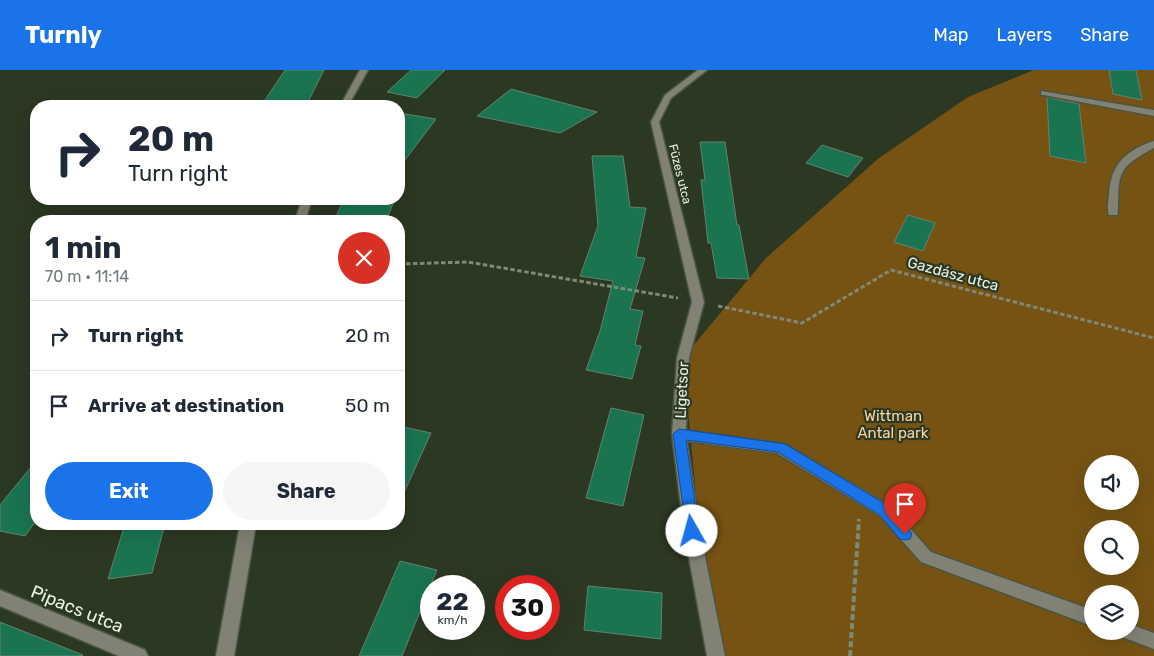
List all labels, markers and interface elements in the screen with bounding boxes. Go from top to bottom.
text: Turnly [25,21,102,49]
text: Map [934,24,969,46]
text: Layers [997,24,1052,46]
text: Share [1080,24,1129,46]
text: 20 m [128,118,214,160]
icon: right [45,120,110,185]
street label: Füzes utca [666,143,694,205]
text: Turn right [128,160,228,187]
text: 1 min [45,230,122,266]
button: close [338,232,390,284]
street label: Gazdász utca [905,253,1001,295]
text: 70 m · 11:14 [45,267,129,286]
icon: right [45,322,73,350]
text: Turn right [88,324,183,347]
text: 20 m [345,324,390,347]
street label: Ligetsor [672,361,693,419]
icon: arrive [45,392,73,420]
text: Arrive at destination [88,394,284,417]
text: 50 m [345,394,390,417]
park label: Wittman Antal park [857,407,929,442]
map controls [1084,455,1139,640]
button: sound [1084,455,1139,510]
button: Exit [45,462,213,520]
button: Share [223,462,390,520]
pin [884,483,926,534]
icon: arrive [891,490,919,518]
position arrow [665,504,717,556]
button: search [1084,520,1139,575]
speed limit sign: 30 [495,575,560,640]
street label: Pipacs utca [28,580,126,638]
button: layers [1084,585,1139,640]
text: 22 [436,587,469,616]
text: km/h [438,613,467,627]

